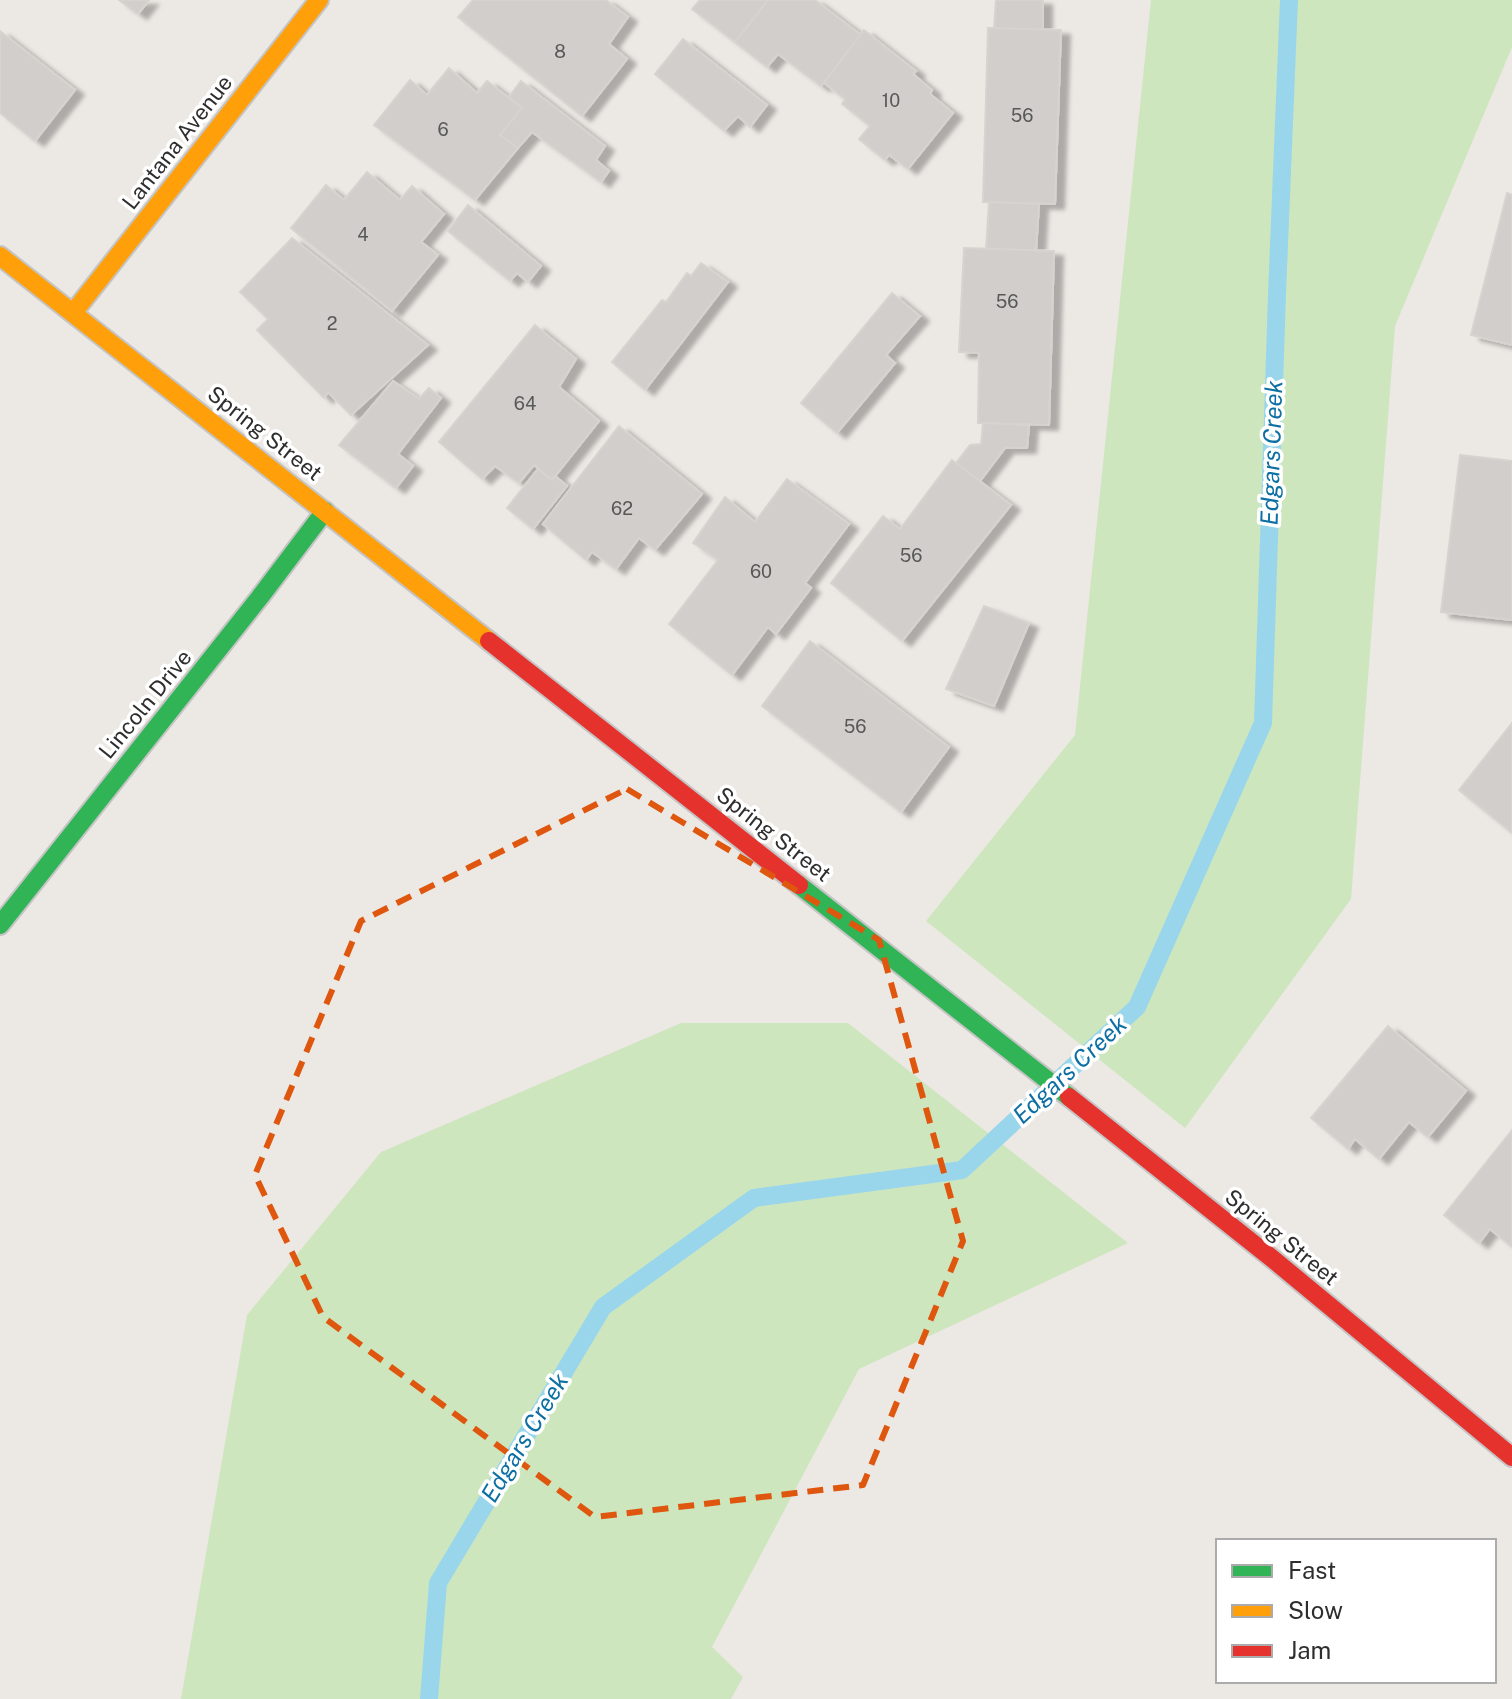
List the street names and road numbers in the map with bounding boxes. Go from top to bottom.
street label: Lantana Avenue [117,70,237,214]
street label: Spring Street [203,380,327,486]
street label: Lincoln Drive [93,644,197,764]
street label: Spring Street [712,781,836,887]
street label: Spring Street [1220,1183,1344,1291]

